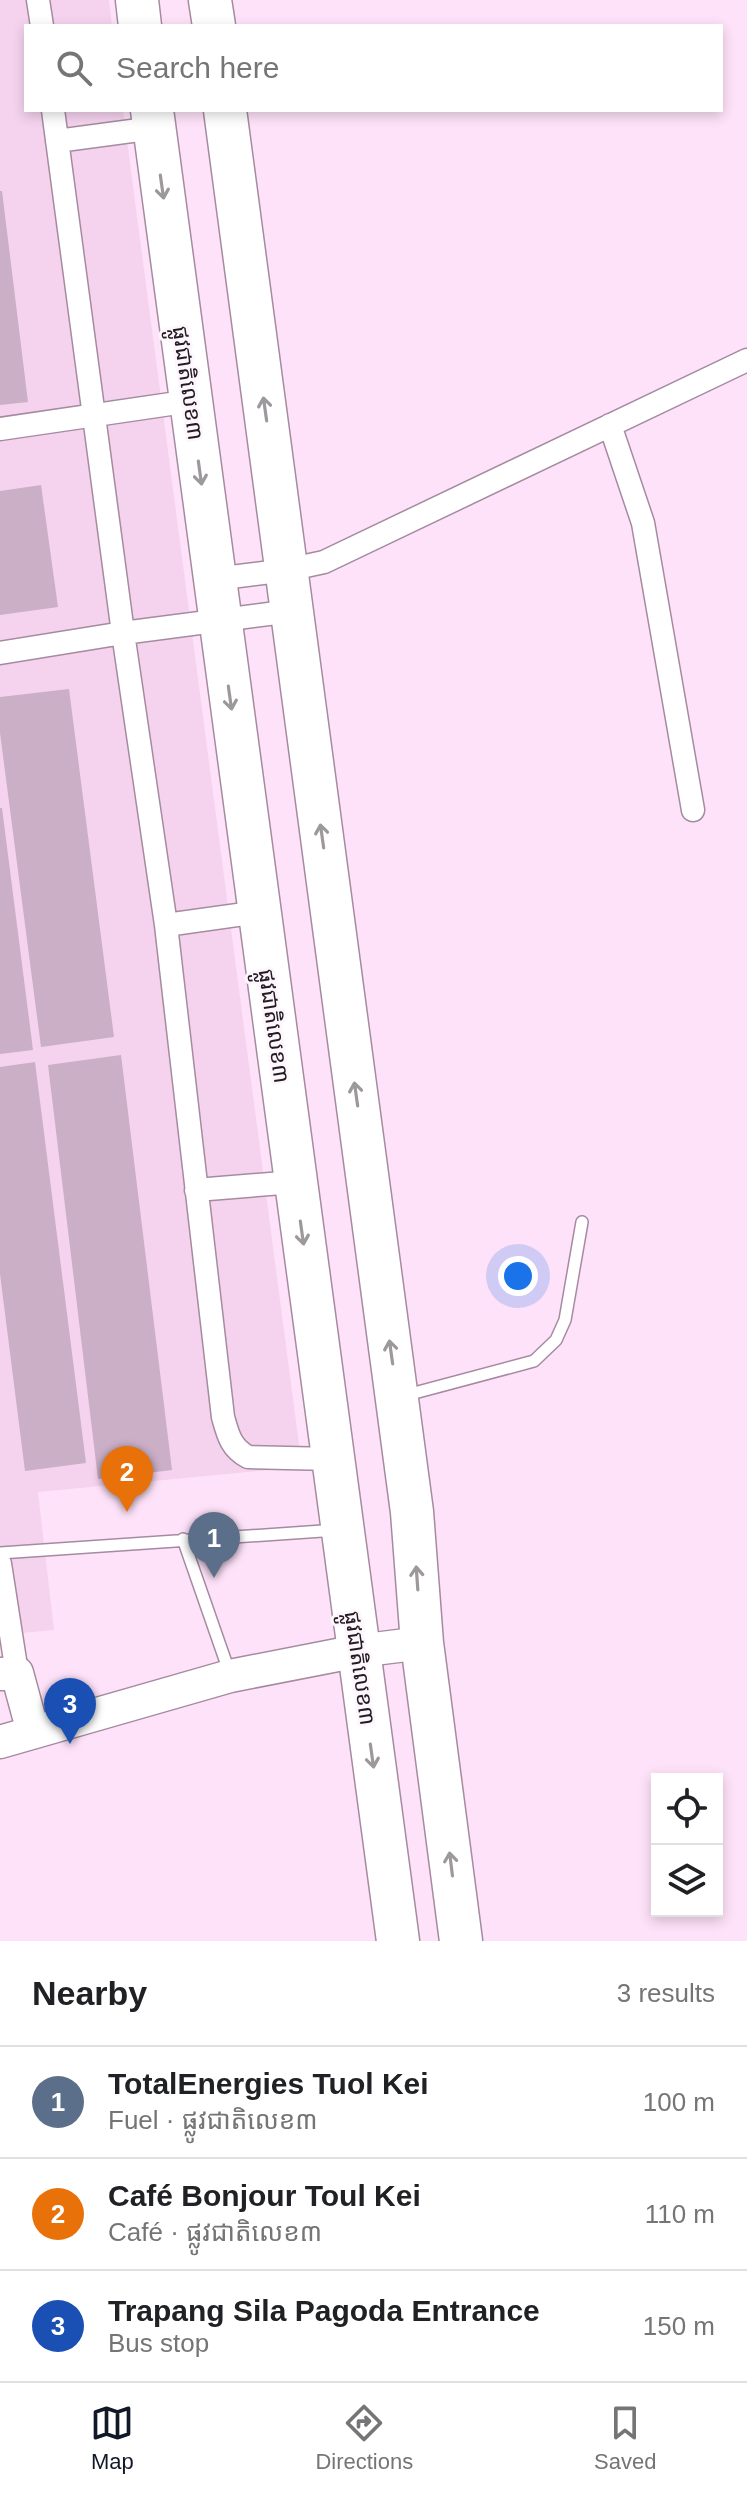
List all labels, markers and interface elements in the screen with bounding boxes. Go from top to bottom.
search box [24,24,723,112]
icon: search [52,46,96,90]
text: Search here [116,51,279,84]
one-way arrow [155,174,170,199]
street label: ផ្លូវជាតិលេខ៣ [160,324,208,443]
one-way arrow [257,397,272,423]
one-way arrow [193,460,208,485]
one-way arrow [223,684,238,711]
one-way arrow [314,824,329,850]
street label: ផ្លូវជាតិលេខ៣ [246,967,294,1086]
one-way arrow [349,1081,364,1108]
one-way arrow [295,1220,310,1245]
your location [498,1256,538,1296]
one-way arrow [383,1340,398,1365]
pin: 2 [101,1446,153,1512]
pin: 1 [188,1512,240,1578]
one-way arrow [409,1565,424,1592]
street label: ផ្លូវជាតិលេខ៣ [332,1609,380,1728]
pin: 3 [44,1678,96,1744]
one-way arrow [365,1743,380,1769]
map controls [651,1773,723,1917]
button: locate [651,1773,723,1845]
button: layers [651,1845,723,1917]
one-way arrow [443,1851,458,1878]
text: Nearby [32,1974,147,2012]
text: 3 results [617,1978,715,2008]
text: TotalEnergies Tuol Kei [108,2067,429,2100]
text: 1 [51,2087,65,2117]
text: 100 m [643,2087,715,2117]
text: Fuel · ផ្លូវជាតិលេខ៣ [108,2105,318,2135]
text: Café Bonjour Toul Kei [108,2179,421,2212]
text: 2 [51,2199,65,2229]
text: 110 m [645,2199,715,2229]
text: Café · ផ្លូវជាតិលេខ៣ [108,2217,322,2247]
text: Trapang Sila Pagoda Entrance [108,2294,540,2327]
text: 3 [51,2311,65,2341]
text: 150 m [643,2311,715,2341]
text: Bus stop [108,2328,209,2358]
tab: Map [90,2401,134,2475]
tab: Directions [315,2401,413,2475]
tab: Saved [594,2401,657,2475]

